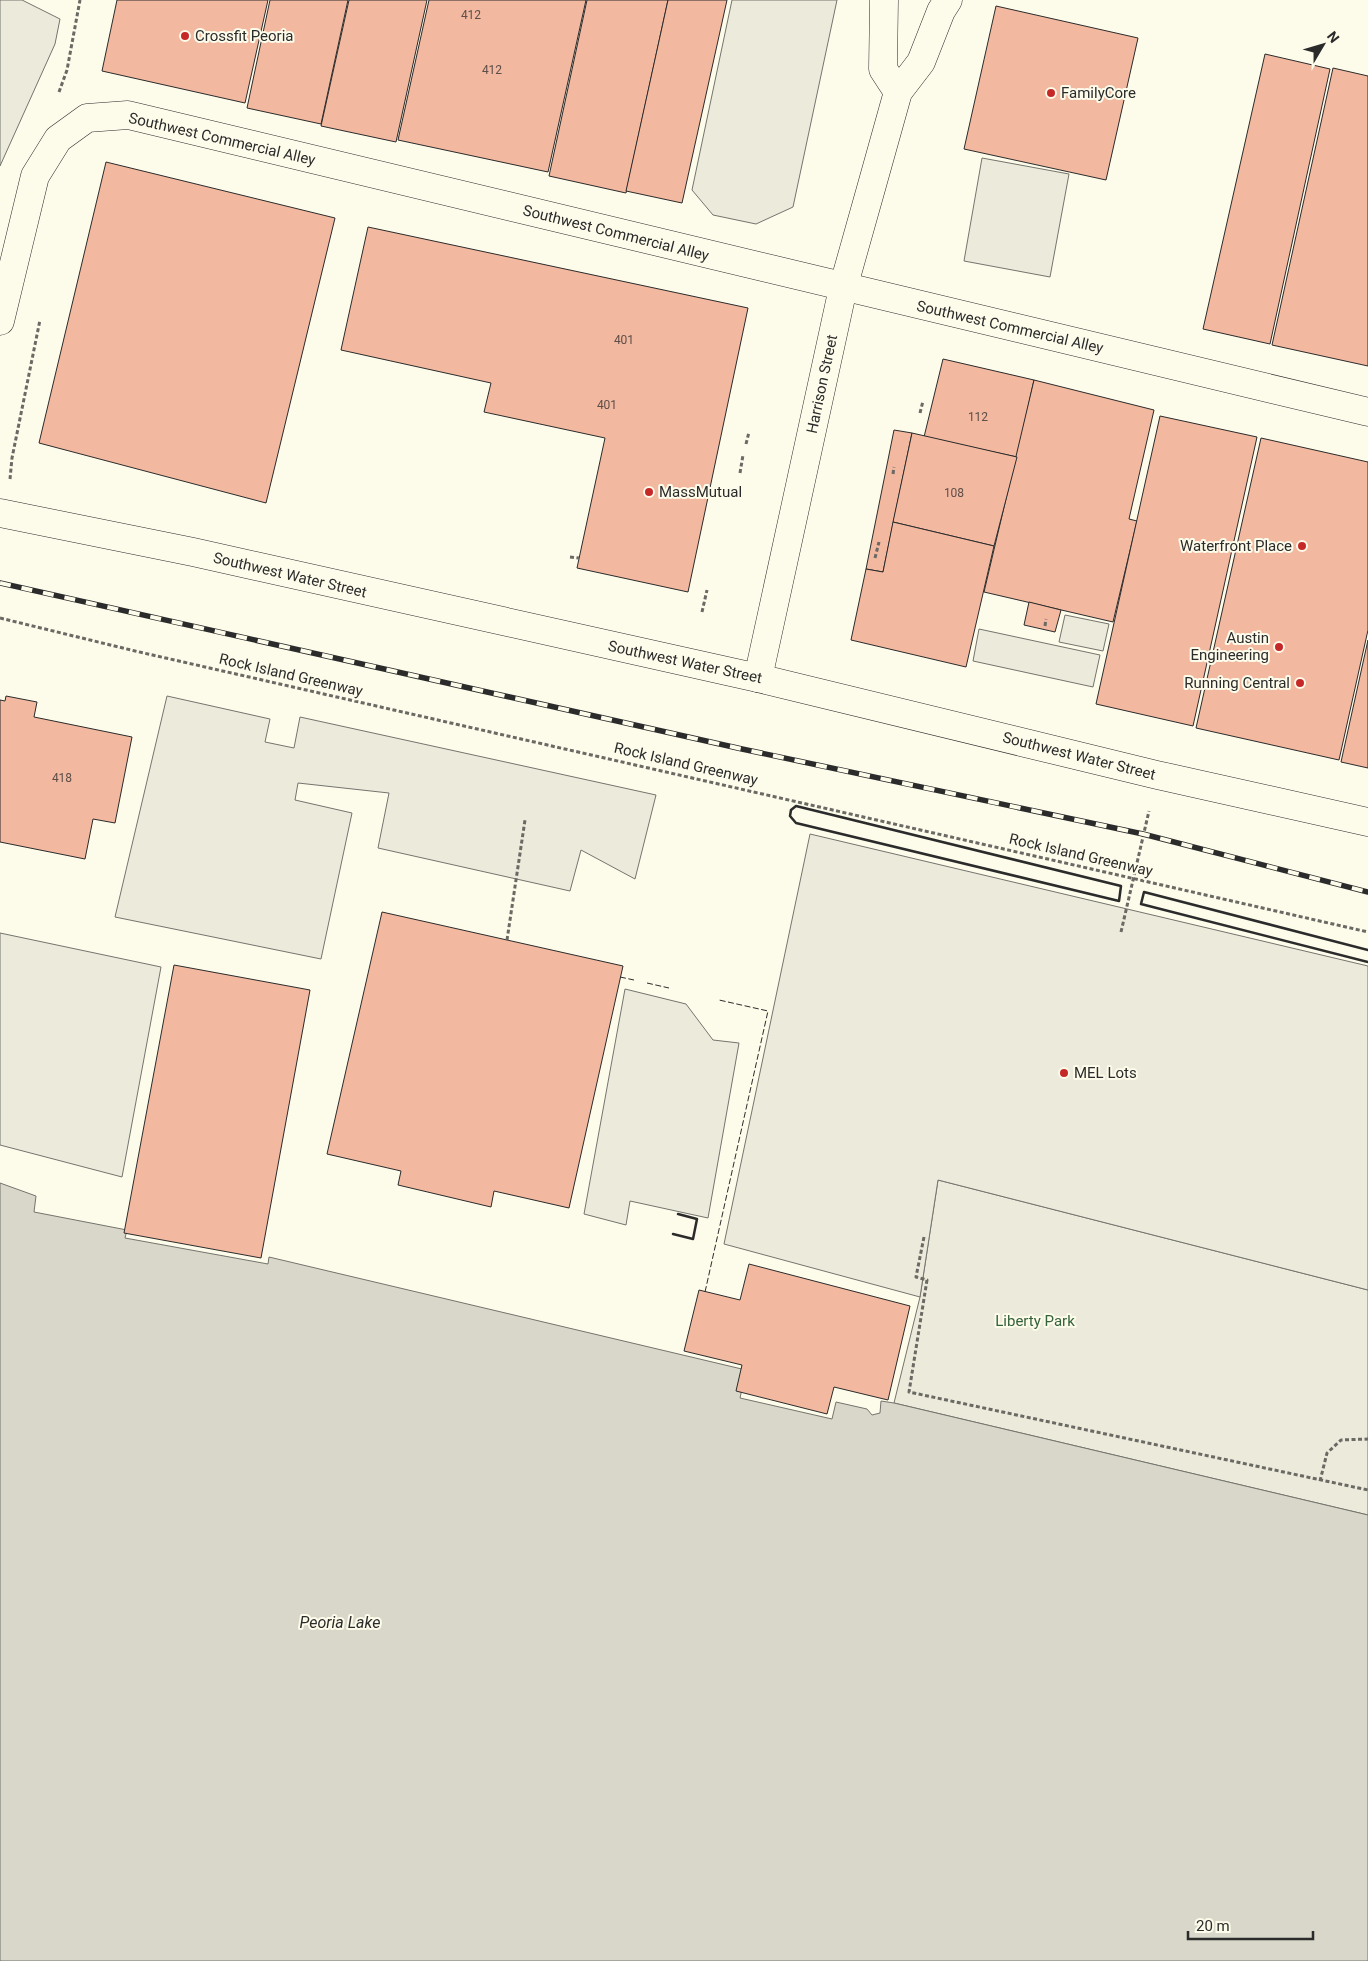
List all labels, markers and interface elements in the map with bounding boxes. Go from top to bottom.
house number: 412 [461,8,481,22]
north arrow [1298,20,1348,70]
place label: Crossfit Peoria [195,27,293,45]
text: N [1324,28,1343,46]
marker: Crossfit Peoria [179,30,191,42]
house number: 412 [482,63,502,77]
place label: FamilyCore [1061,84,1136,102]
marker: FamilyCore [1045,87,1057,99]
street label: Southwest Commercial Alley [127,109,317,169]
street label: Southwest Commercial Alley [521,201,711,265]
street label: Southwest Commercial Alley [915,297,1105,357]
house number: 401 [614,333,634,347]
street label: Harrison Street [803,333,841,435]
house number: 401 [597,398,617,412]
house number: 112 [968,410,988,424]
place label: MassMutual [659,483,742,501]
marker: MassMutual [643,486,655,498]
house number: 108 [944,486,964,500]
place label: Waterfront Place [1180,537,1292,555]
marker: Waterfront Place [1296,540,1308,552]
street label: Southwest Water Street [212,549,369,601]
place label: Austin Engineering [1190,629,1269,664]
street label: Southwest Water Street [606,637,764,687]
marker: Austin Engineering [1273,641,1285,653]
street label: Rock Island Greenway [217,650,365,700]
place label: Running Central [1184,674,1290,692]
marker: Running Central [1294,677,1306,689]
street label: Southwest Water Street [1001,728,1157,784]
street label: Rock Island Greenway [612,739,760,789]
house number: 418 [52,771,72,785]
street label: Rock Island Greenway [1007,830,1155,880]
place label: MEL Lots [1074,1064,1137,1082]
marker: MEL Lots [1058,1067,1070,1079]
park label: Liberty Park [995,1312,1075,1330]
water label: Peoria Lake [300,1613,380,1632]
scale bar [1188,1908,1313,1940]
text: 20 m [1196,1917,1230,1935]

